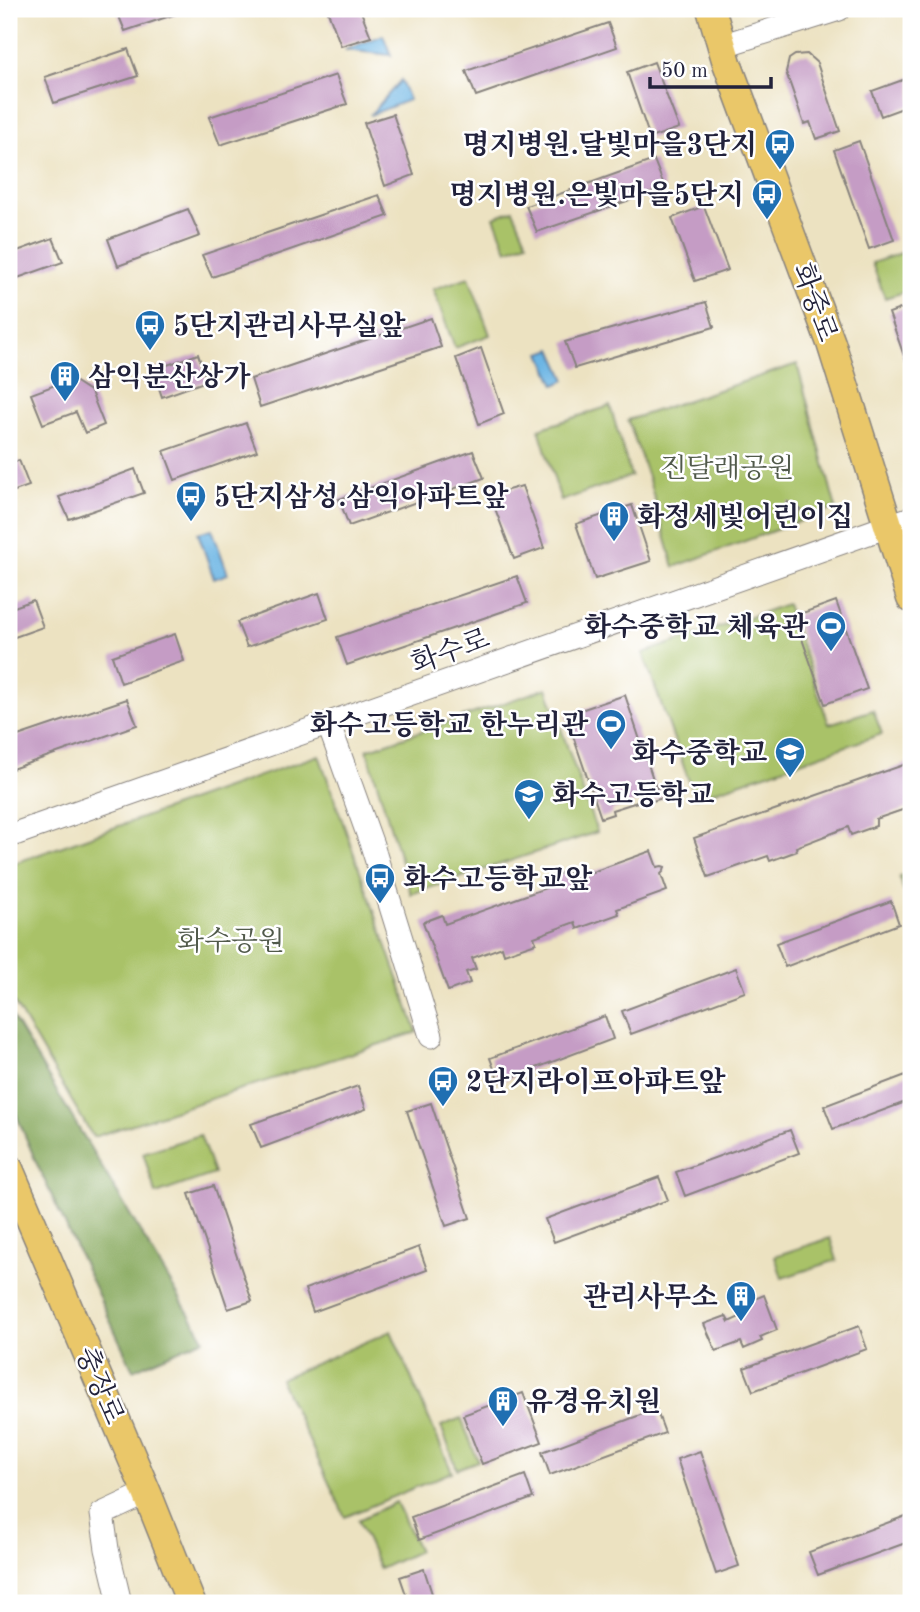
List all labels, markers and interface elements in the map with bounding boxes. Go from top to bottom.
scale bar [650,46,771,90]
text: 50 m [661,61,708,82]
bus stop icon: 명지병원.달빛마을3단지 [763,127,797,171]
place label: 명지병원.달빛마을3단지 [462,129,757,161]
bus stop icon: 명지병원.은빛마을5단지 [750,177,784,221]
place label: 명지병원.은빛마을5단지 [449,179,744,211]
street label: 화중로 [786,259,842,346]
bus stop icon: 5단지관리사무실앞 [133,308,167,352]
place label: 5단지관리사무실앞 [173,310,407,342]
building icon: 삼익분산상가 [48,359,82,403]
place label: 삼익분산상가 [88,361,251,393]
park label: 진달래공원 [659,454,795,484]
bus stop icon: 5단지삼성.삼익아파트앞 [174,479,208,523]
place label: 5단지삼성.삼익아파트앞 [214,481,510,513]
building icon: 화정세빛어린이집 [597,499,631,543]
place label: 화정세빛어린이집 [637,501,853,533]
sports icon: 화수중학교 체육관 [814,609,848,653]
place label: 화수중학교 체육관 [584,611,809,643]
street label: 화수로 [407,623,494,680]
sports icon: 화수고등학교 한누리관 [594,707,628,751]
place label: 화수고등학교 한누리관 [310,709,589,741]
school or university icon: 화수중학교 [773,735,807,779]
place label: 화수중학교 [632,737,767,769]
school or university icon: 화수고등학교 [512,777,546,821]
place label: 화수고등학교 [552,779,714,811]
bus stop icon: 화수고등학교앞 [363,861,397,905]
place label: 화수고등학교앞 [403,863,593,895]
park label: 화수공원 [177,926,285,957]
bus stop icon: 2단지라이프아파트앞 [426,1064,460,1108]
place label: 2단지라이프아파트앞 [466,1066,727,1098]
building icon: 관리사무소 [724,1279,758,1323]
place label: 관리사무소 [583,1281,718,1313]
street label: 충장로 [69,1342,130,1429]
building icon: 유경유치원 [486,1384,520,1428]
place label: 유경유치원 [526,1386,661,1418]

